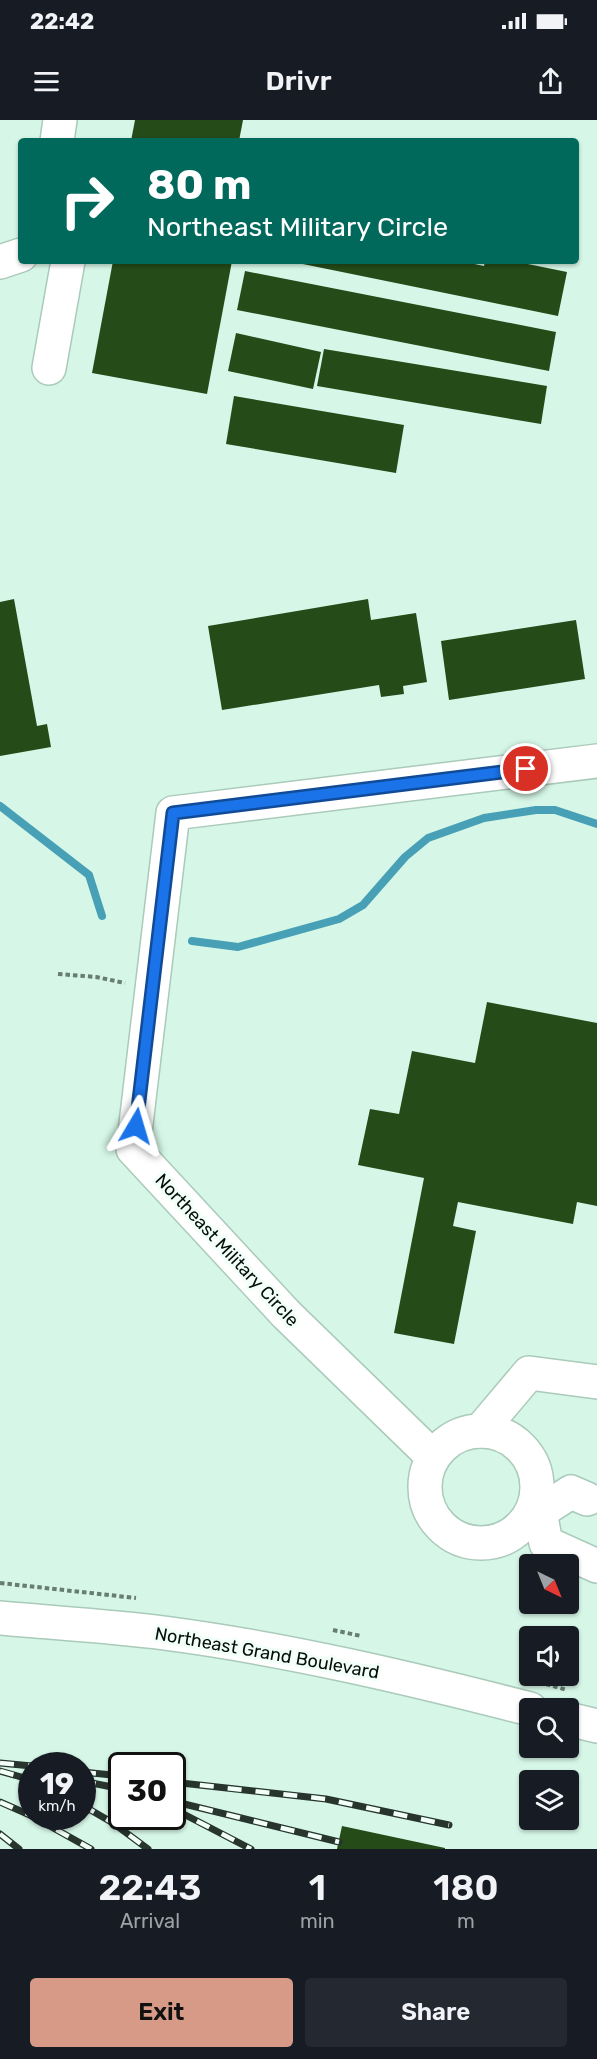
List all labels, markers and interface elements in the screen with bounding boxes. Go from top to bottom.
text: 22:42 [30,8,94,35]
icon: menu [30,65,63,98]
text: Drivr [266,65,331,97]
icon: share [534,65,567,98]
text: 80 m [147,160,251,210]
icon: right [48,162,126,240]
text: Northeast Military Circle [147,211,448,243]
pin [500,743,551,794]
icon: arrive [509,752,542,785]
position arrow [104,1094,168,1158]
street label: Northeast Military Circle [150,1169,304,1331]
north arrow [519,1554,579,1614]
map controls [519,1554,579,1830]
street label: Northeast Grand Boulevard [153,1622,381,1684]
button: sound [519,1626,579,1686]
button: search [519,1698,579,1758]
speed limit sign: 30 [108,1752,186,1830]
text: 19 [40,1766,74,1802]
button: layers [519,1770,579,1830]
text: km/h [38,1797,76,1815]
text: 22:43 [98,1866,202,1909]
text: 1 [309,1866,326,1909]
text: 180 [433,1866,498,1909]
text: Arrival [120,1909,180,1933]
text: min [300,1909,335,1933]
text: m [457,1909,475,1933]
button: Exit [30,1978,293,2047]
button: Share [305,1978,567,2047]

